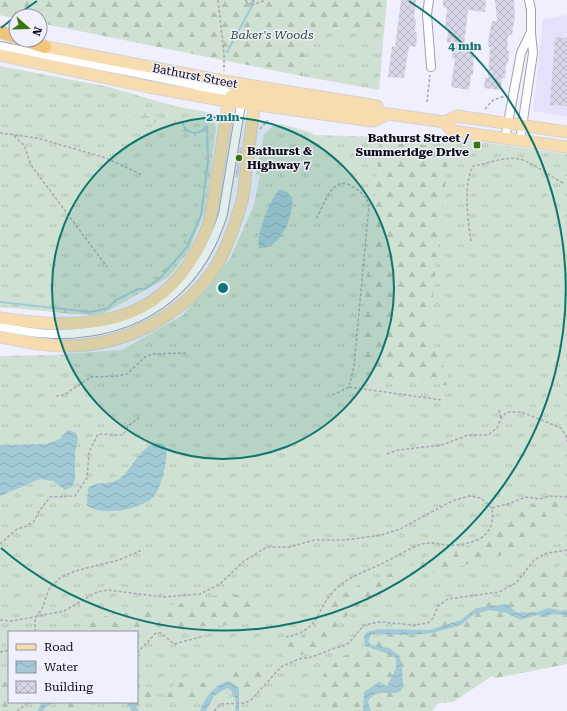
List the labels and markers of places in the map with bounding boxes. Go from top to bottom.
place label: Bathurst Street / Summeridge Drive [356,131,469,159]
marker: Bathurst Street / Summeridge Drive [472,140,482,150]
place label: Bathurst & Highway 7 [247,144,312,172]
marker: Bathurst & Highway 7 [234,153,244,163]
centre of rings [216,281,230,295]

